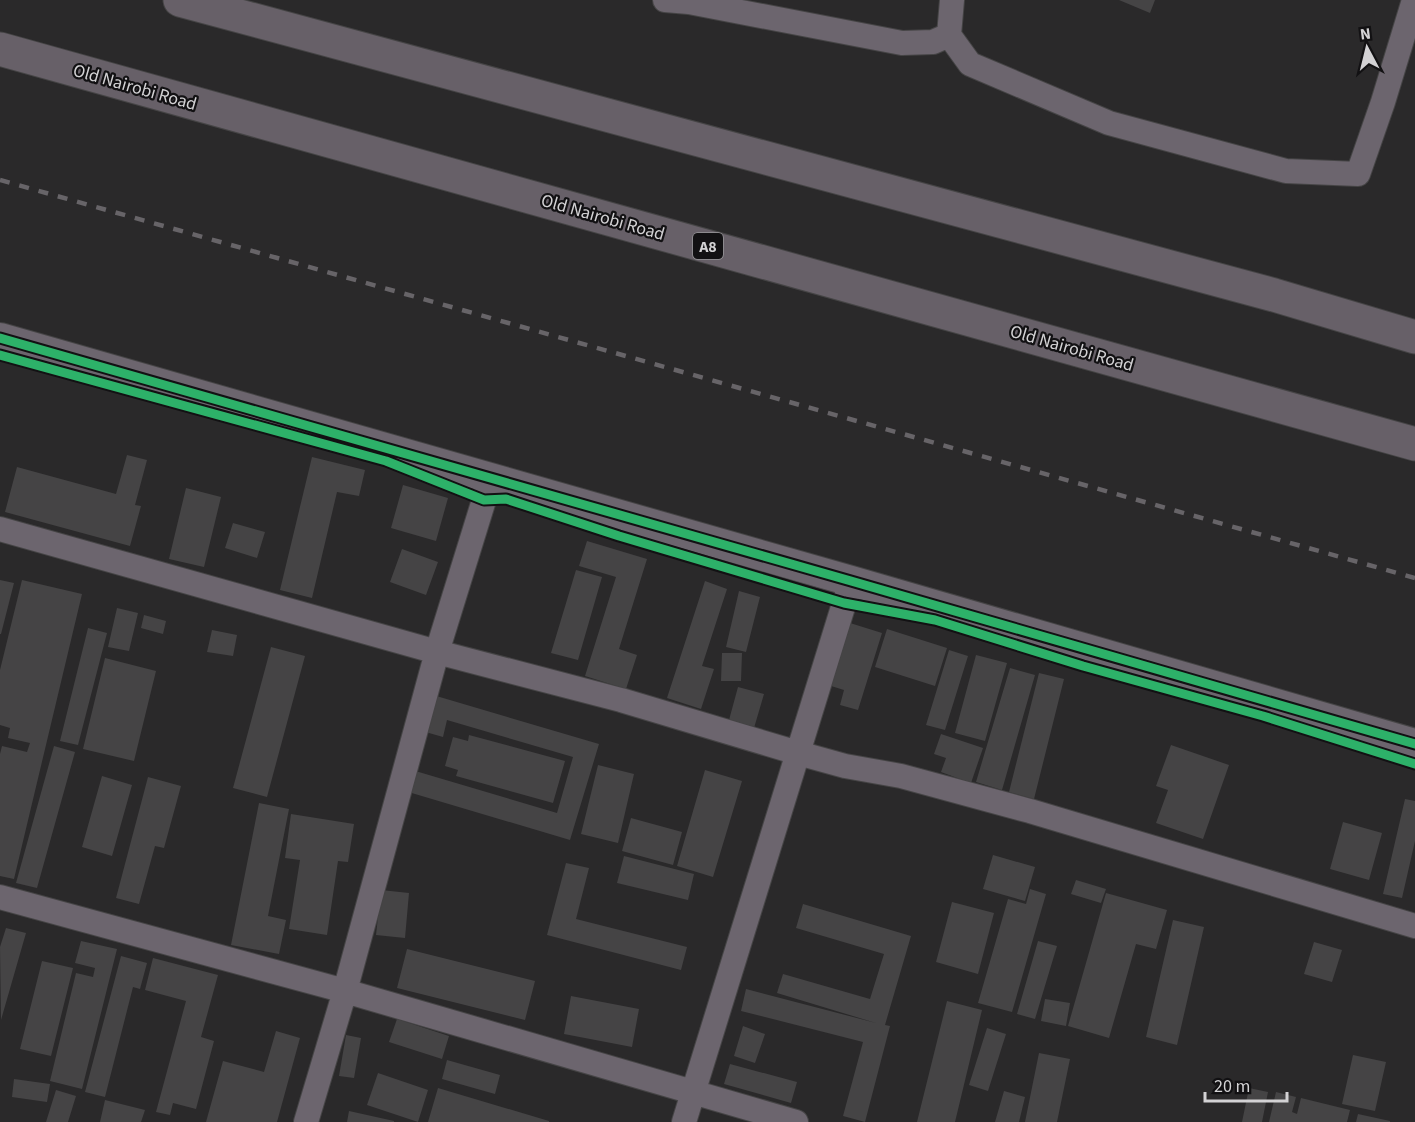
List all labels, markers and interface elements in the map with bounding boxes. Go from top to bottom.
north arrow [1337,18,1397,78]
text: N [1359,23,1372,46]
street label: Old Nairobi Road [70,58,200,117]
street label: Old Nairobi Road [538,188,668,247]
road number: A8 [693,233,723,259]
street label: Old Nairobi Road [1007,319,1137,378]
scale bar [1205,1065,1288,1103]
text: 20 m [1214,1074,1250,1099]

